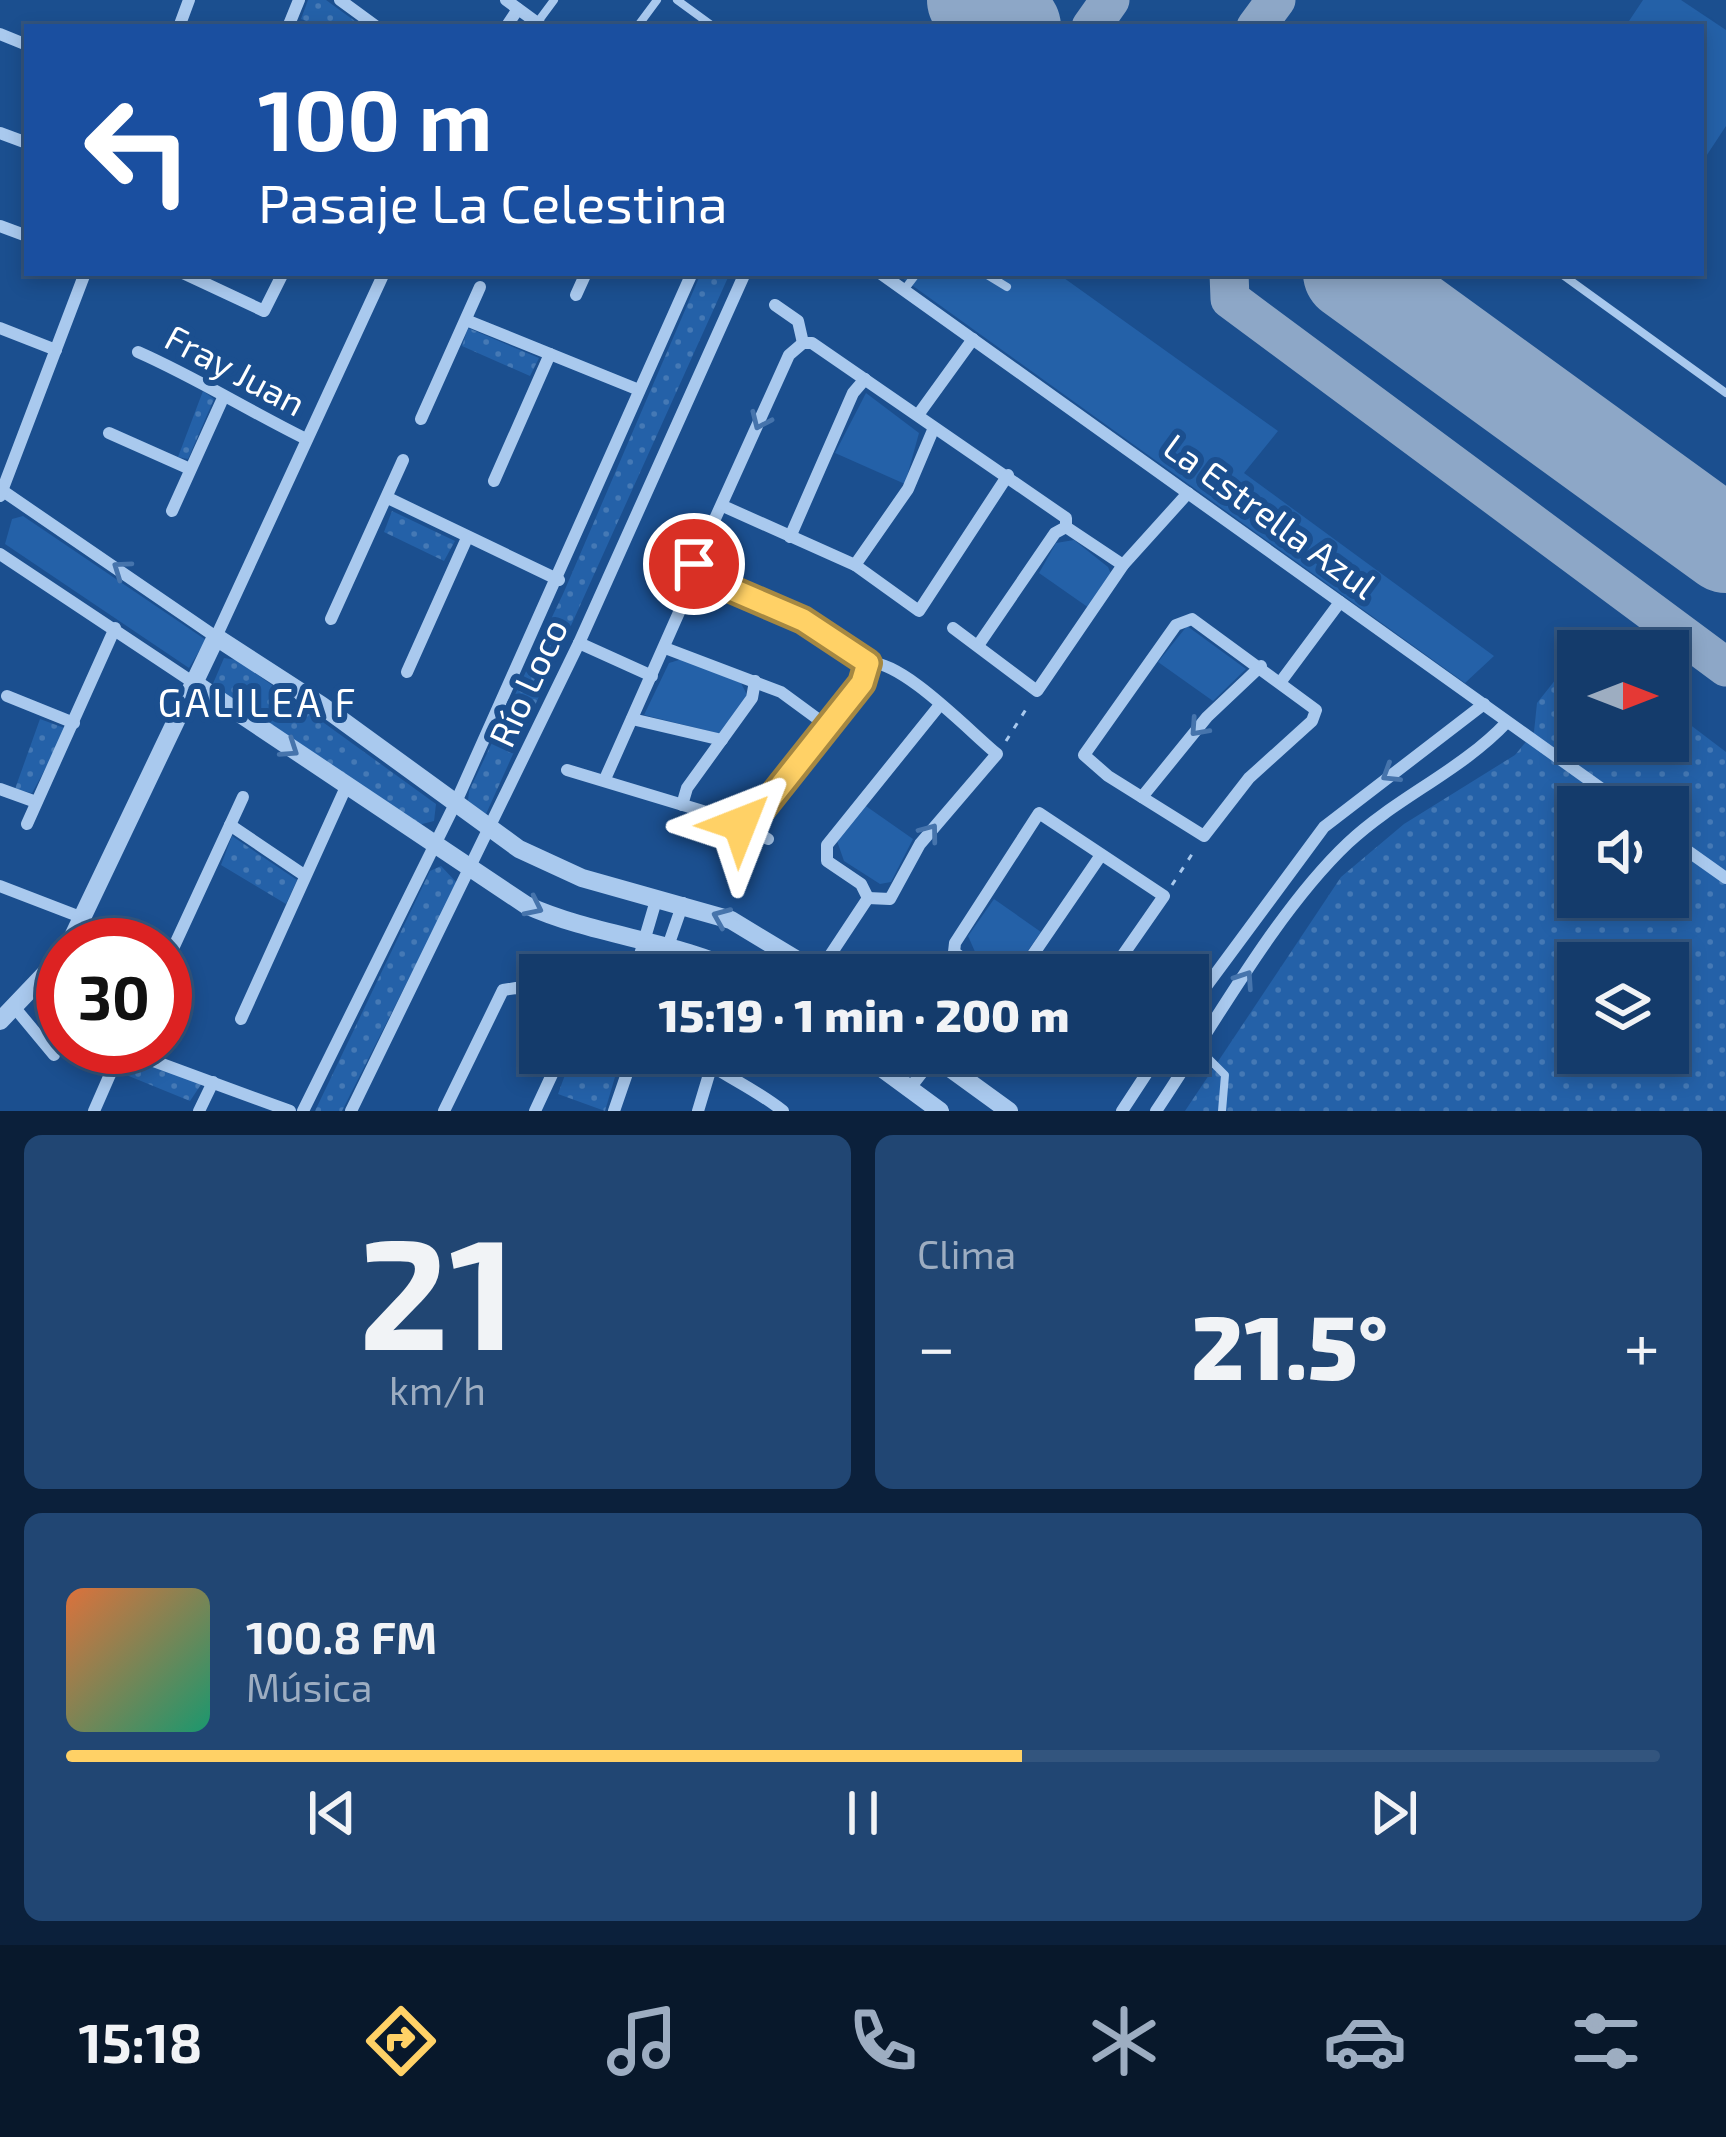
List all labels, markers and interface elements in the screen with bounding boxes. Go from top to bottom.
text: 100 m [258,67,492,168]
icon: left [60,72,216,228]
text: Pasaje La Celestina [258,169,728,234]
street label: Fray Juan [159,314,313,424]
one-way arrow [751,409,775,431]
street label: La Estrella Azul [1156,424,1386,607]
pin [643,513,745,615]
icon: arrive [661,531,727,597]
one-way arrow [112,561,134,583]
street label: Río Loco [479,611,575,753]
north arrow [1557,630,1689,762]
map controls [1557,630,1689,1074]
district label: GALILEA F [158,678,358,725]
one-way arrow [1191,714,1212,735]
one-way arrow [277,735,299,757]
one-way arrow [1381,759,1403,781]
position arrow [677,761,803,887]
button: sound [1557,786,1689,918]
one-way arrow [916,824,938,845]
one-way arrow [521,893,543,916]
one-way arrow [712,907,733,931]
speed limit sign: 30 [36,918,192,1074]
button: layers [1557,942,1689,1074]
one-way arrow [1231,971,1253,993]
text: 15:19 · 1 min · 200 m [659,987,1069,1041]
text: 21 [358,1194,517,1381]
text: Clima [917,1230,1016,1277]
text: 21.5° [1191,1290,1388,1398]
text: − [917,1305,956,1384]
text: + [1624,1305,1660,1384]
text: km/h [389,1366,486,1413]
text: 100.8 FM [246,1609,437,1663]
text: Música [246,1663,372,1710]
icon: previous [299,1780,365,1846]
icon: pause [830,1780,896,1846]
icon: next [1361,1780,1427,1846]
icon: directions [359,1999,443,2083]
icon: music [600,1999,684,2083]
icon: phone [841,1999,925,2083]
icon: climate [1082,1999,1166,2083]
icon: car [1323,1999,1407,2083]
icon: filters [1564,1999,1648,2083]
text: 15:18 [78,2009,202,2074]

